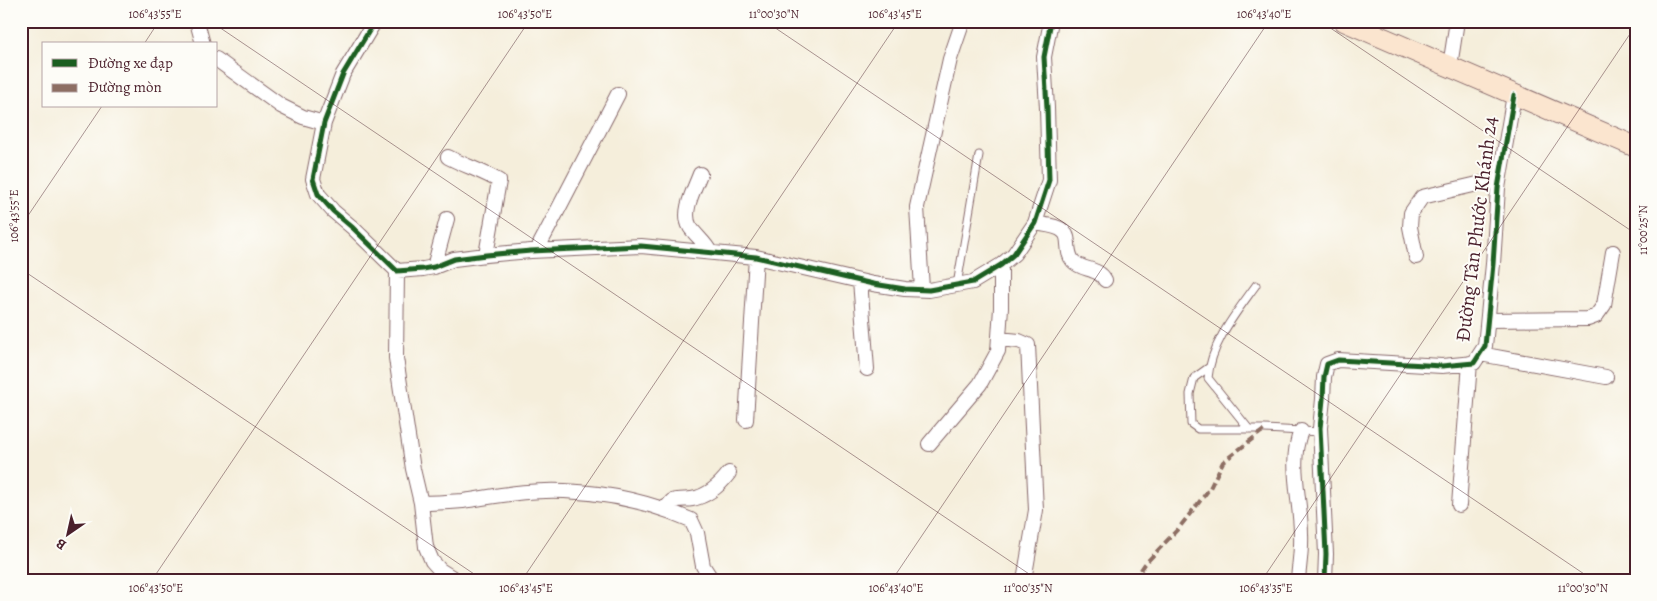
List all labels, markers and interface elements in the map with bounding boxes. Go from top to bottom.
text: 106°43'55"E [128,6,182,22]
text: 106°43'50"E [498,6,552,22]
text: 11°00'30"N [749,6,800,22]
text: 106°43'45"E [868,6,922,22]
text: 106°43'40"E [1237,6,1291,22]
legend [42,42,218,108]
text: Đường xe đạp [88,53,173,73]
text: Đường mòn [88,77,162,97]
street label: Đường Tân Phước Khánh 24 [1449,115,1504,343]
text: 106°43'55"E [6,189,22,243]
text: 11°00'25"N [1635,205,1651,255]
north arrow [42,508,92,558]
text: B [52,534,70,555]
text: 106°43'50"E [129,580,183,596]
text: 106°43'45"E [499,580,553,596]
text: 106°43'40"E [869,580,923,596]
text: 11°00'35"N [1003,580,1053,596]
text: 106°43'35"E [1239,580,1293,596]
text: 11°00'30"N [1558,580,1609,596]

